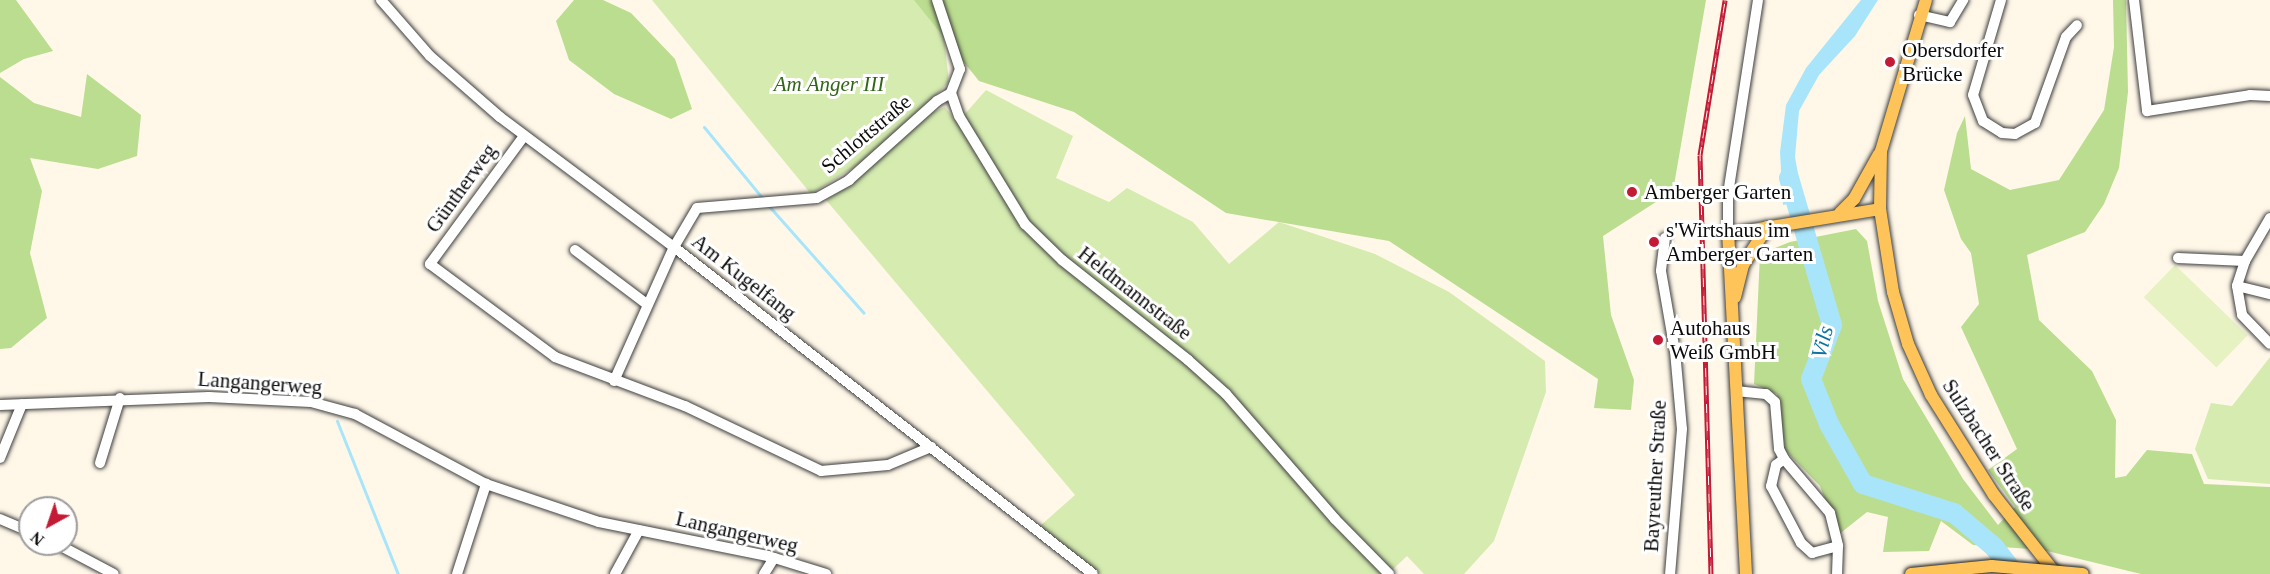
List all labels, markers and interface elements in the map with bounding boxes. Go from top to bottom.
place label: Obersdorfer Brücke [1902,37,2003,87]
marker: Obersdorfer Brücke [1883,55,1897,69]
park label: Am Anger III [774,71,884,97]
street label: Schlottstraße [816,89,916,179]
street label: Güntherweg [420,139,502,237]
place label: Amberger Garten [1644,179,1791,205]
marker: Amberger Garten [1625,185,1639,199]
place label: s'Wirtshaus im Amberger Garten [1666,217,1813,267]
street label: Am Kugelfang [687,228,801,326]
marker: s'Wirtshaus im Amberger Garten [1647,235,1661,249]
street label: Heldmannstraße [1073,241,1197,345]
place label: Autohaus Weiß GmbH [1670,315,1776,365]
water label: Vils [1805,323,1839,361]
marker: Autohaus Weiß GmbH [1651,333,1665,347]
street label: Langangerweg [197,366,323,400]
street label: Sulzbacher Straße [1937,374,2041,516]
street label: Bayreuther Straße [1638,399,1672,553]
north arrow [18,496,78,556]
street label: Langangerweg [673,506,801,558]
text: N [28,528,47,549]

